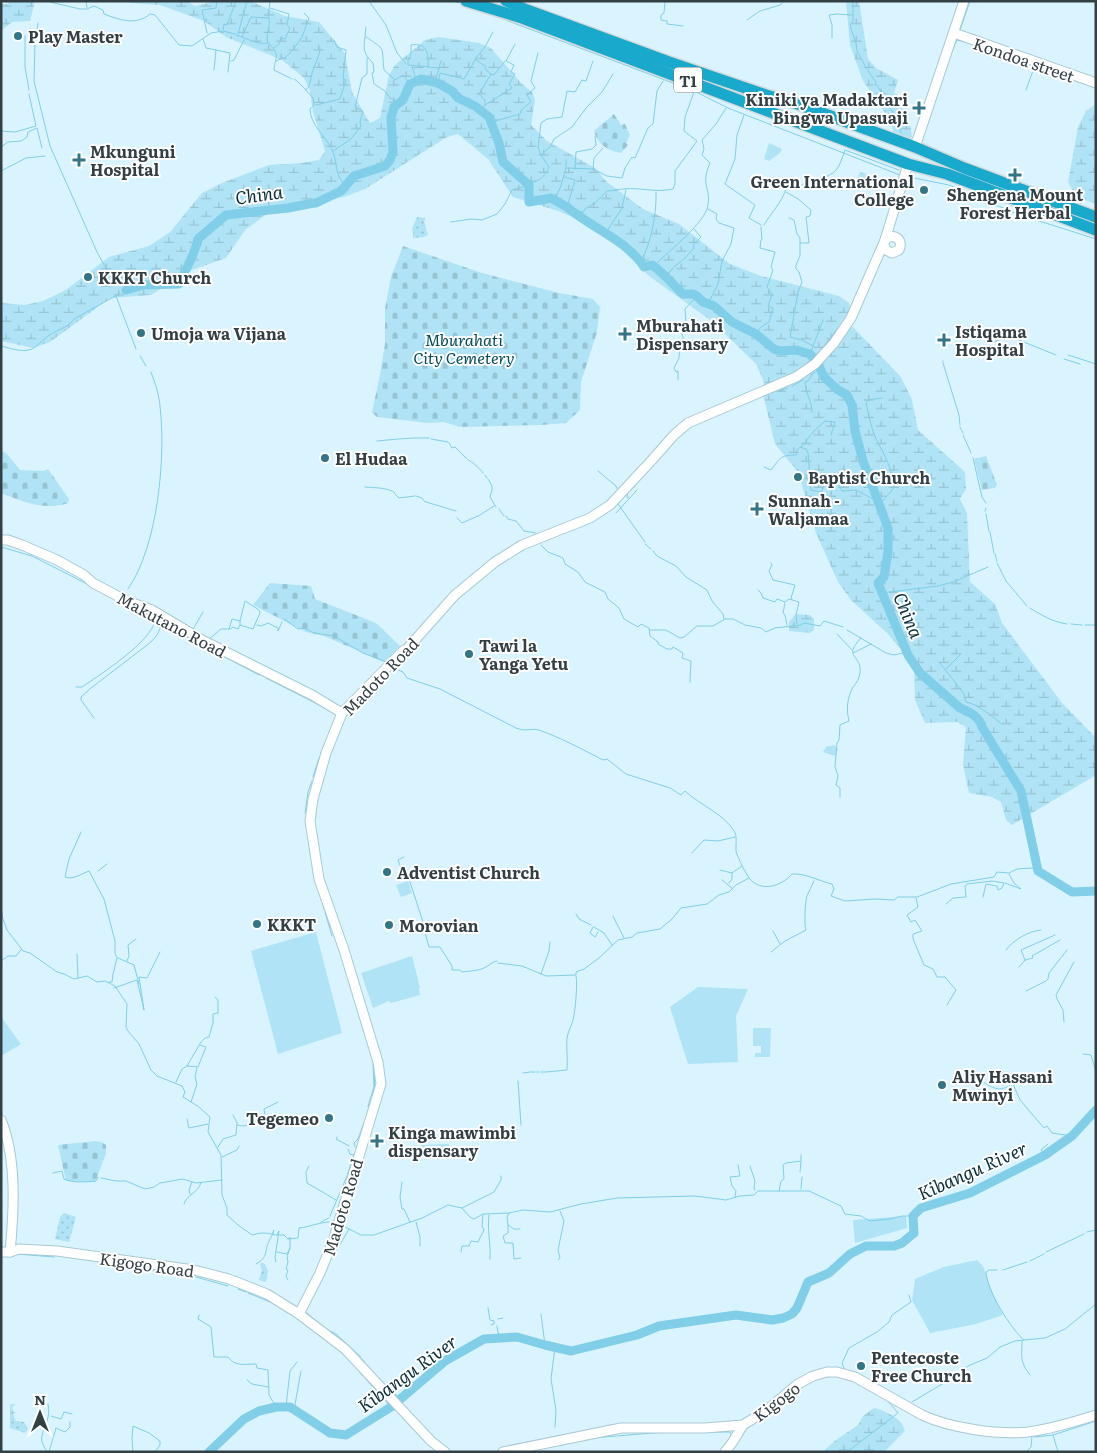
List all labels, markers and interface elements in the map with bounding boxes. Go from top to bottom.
place label: Play Master [28,24,123,48]
marker: Play Master [12,30,24,42]
street label: Kondoa street [970,30,1078,88]
road number: T1 [674,68,702,92]
place label: Kiniki ya Madaktari Bingwa Upasuaji [745,87,908,129]
marker: Kiniki ya Madaktari Bingwa Upasuaji [912,101,926,115]
place label: Mkunguni Hospital [90,139,176,181]
marker: Mkunguni Hospital [72,153,86,167]
marker: Shengena Mount Forest Herbal [1008,168,1022,182]
place label: Green International College [750,169,914,211]
water label: China [233,177,285,211]
place label: Shengena Mount Forest Herbal [947,182,1083,224]
marker: Green International College [918,184,930,196]
place label: KKKT Church [98,265,211,289]
marker: KKKT Church [82,271,94,283]
place label: Mburahati Dispensary [636,313,728,355]
place label: Istiqama Hospital [955,319,1027,361]
place label: Umoja wa Vijana [151,321,287,345]
marker: Umoja wa Vijana [135,327,147,339]
park label: Mburahati City Cemetery [413,327,515,369]
marker: Mburahati Dispensary [618,327,632,341]
marker: Istiqama Hospital [937,333,951,347]
place label: El Hudaa [335,446,408,470]
marker: El Hudaa [319,452,331,464]
place label: Baptist Church [808,465,930,489]
marker: Baptist Church [792,471,804,483]
place label: Sunnah - Waljamaa [768,488,849,530]
marker: Sunnah - Waljamaa [750,502,764,516]
street label: Makutano Road [113,585,231,663]
water label: China [887,588,931,643]
street label: Madoto Road [336,631,424,721]
place label: Tawi la Yanga Yetu [479,633,568,675]
marker: Tawi la Yanga Yetu [463,648,475,660]
place label: Adventist Church [397,860,540,884]
marker: Adventist Church [381,866,393,878]
place label: KKKT [267,912,316,936]
place label: Morovian [399,913,479,937]
marker: KKKT [251,918,263,930]
marker: Morovian [383,919,395,931]
place label: Aliy Hassani Mwinyi [952,1064,1053,1106]
marker: Aliy Hassani Mwinyi [936,1079,948,1091]
place label: Tegemeo [246,1106,319,1130]
marker: Tegemeo [323,1112,335,1124]
place label: Kinga mawimbi dispensary [388,1120,516,1162]
marker: Kinga mawimbi dispensary [370,1134,384,1148]
water label: Kibangu River [913,1134,1031,1206]
street label: Madoto Road [316,1155,368,1259]
street label: Kigogo Road [98,1245,196,1283]
water label: Kibangu River [352,1328,462,1418]
place label: Pentecoste Free Church [871,1345,972,1387]
marker: Pentecoste Free Church [855,1360,867,1372]
street label: Kigogo [747,1375,805,1427]
north arrow [15,1388,65,1438]
text: N [34,1389,46,1409]

